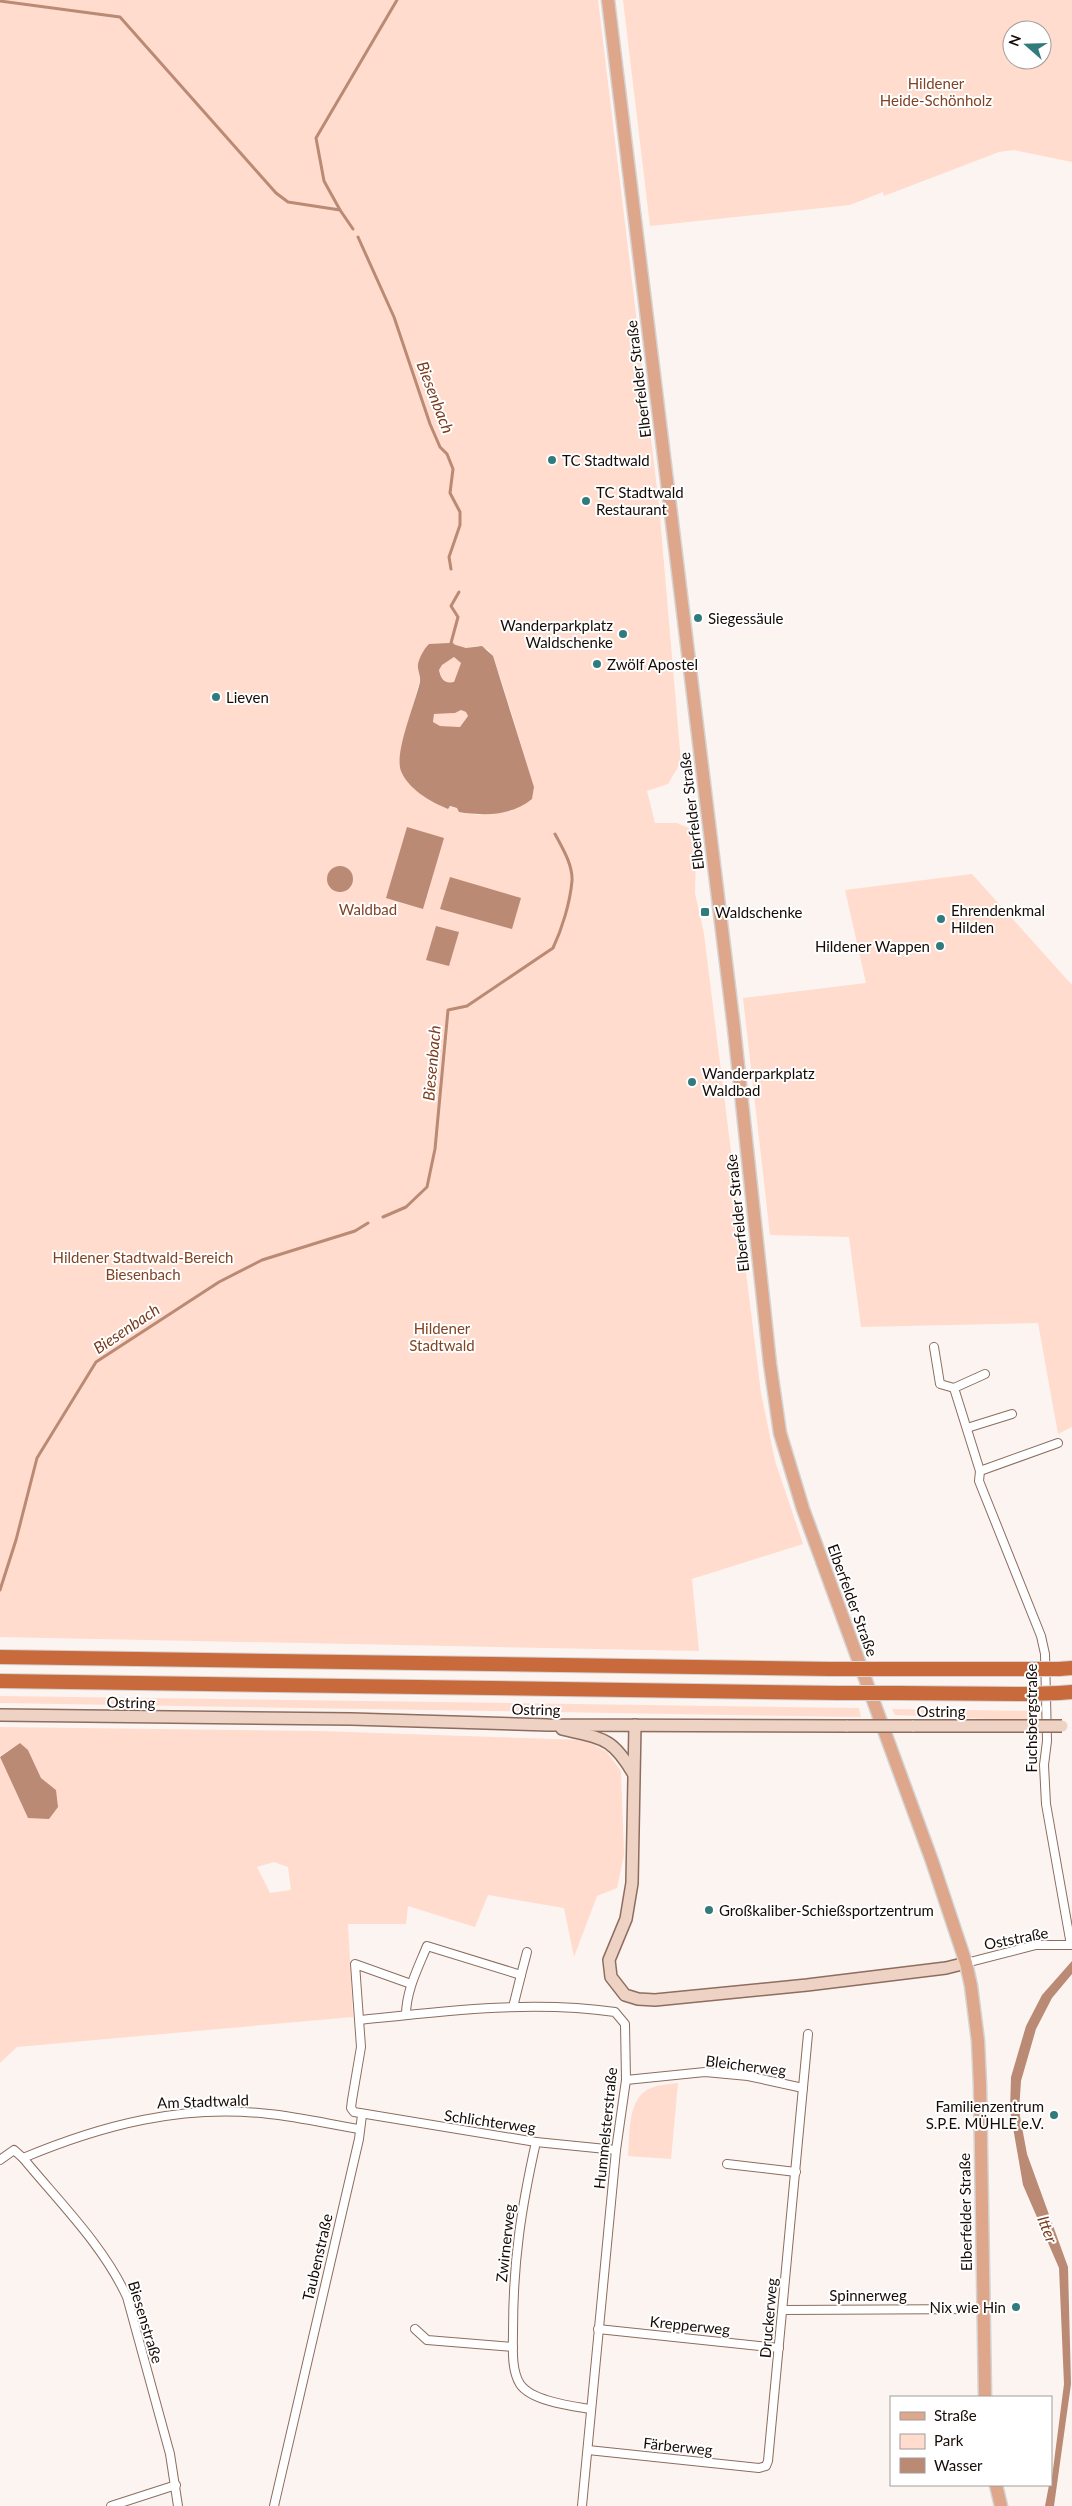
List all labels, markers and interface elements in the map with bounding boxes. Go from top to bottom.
north arrow [1002,20,1052,70]
text: N [1004,32,1024,48]
park label: Hildener Heide-Schönholz [880,74,992,109]
street label: Elberfelder Straße [622,319,654,439]
water label: Biesenbach [414,358,458,436]
place label: TC Stadtwald [562,451,650,469]
marker: TC Stadtwald [546,454,558,466]
place label: TC Stadtwald Restaurant [596,483,684,518]
marker: TC Stadtwald Restaurant [580,495,592,507]
place label: Siegessäule [708,609,784,627]
marker: Siegessäule [692,612,704,624]
place label: Wanderparkplatz Waldschenke [500,616,613,651]
marker: Wanderparkplatz Waldschenke [617,628,629,640]
place label: Zwölf Apostel [607,655,698,673]
marker: Zwölf Apostel [591,658,603,670]
place label: Lieven [226,688,269,706]
marker: Lieven [210,691,222,703]
street label: Elberfelder Straße [675,751,707,871]
park label: Waldbad [339,900,397,918]
place label: Ehrendenkmal Hilden [951,901,1045,936]
place label: Waldschenke [715,903,803,921]
marker: Waldschenke [699,906,711,918]
marker: Ehrendenkmal Hilden [935,913,947,925]
place label: Hildener Wappen [815,937,930,955]
marker: Hildener Wappen [934,940,946,952]
water label: Biesenbach [418,1024,444,1102]
place label: Wanderparkplatz Waldbad [702,1064,815,1099]
marker: Wanderparkplatz Waldbad [686,1076,698,1088]
street label: Elberfelder Straße [722,1153,752,1273]
park label: Hildener Stadtwald-Bereich Biesenbach [53,1248,233,1283]
water label: Biesenbach [89,1299,163,1357]
park label: Hildener Stadtwald [409,1319,475,1354]
street label: Elberfelder Straße [824,1541,882,1659]
street label: Fuchsbergstraße [1022,1663,1040,1773]
street label: Ostring [106,1693,156,1711]
street label: Ostring [511,1700,561,1718]
street label: Ostring [917,1702,966,1720]
place label: Großkaliber-Schießsportzentrum [719,1901,934,1919]
marker: Großkaliber-Schießsportzentrum [703,1904,715,1916]
street label: Oststraße [982,1923,1050,1953]
street label: Bleicherweg [705,2051,787,2079]
street label: Hummelsterstraße [590,2066,620,2190]
street label: Am Stadtwald [157,2090,249,2112]
place label: Familienzentrum S.P.E. MÜHLE e.V. [926,2097,1044,2132]
street label: Schlichterweg [443,2106,537,2136]
marker: Familienzentrum S.P.E. MÜHLE e.V. [1048,2109,1060,2121]
street label: Elberfelder Straße [955,2153,975,2271]
street label: Zwirnerweg [492,2203,518,2283]
street label: Taubenstraße [298,2212,336,2302]
water label: Itter [1034,2213,1062,2246]
street label: Druckerweg [756,2277,780,2359]
street label: Biesenstraße [125,2279,167,2365]
street label: Spinnerweg [829,2286,907,2304]
place label: Nix wie Hin [930,2298,1006,2316]
marker: Nix wie Hin [1010,2301,1022,2313]
street label: Krepperweg [649,2312,731,2338]
legend [890,2396,1052,2486]
text: Straße [934,2406,977,2424]
text: Park [934,2431,964,2449]
street label: Färberweg [642,2433,714,2459]
text: Wasser [934,2456,983,2474]

